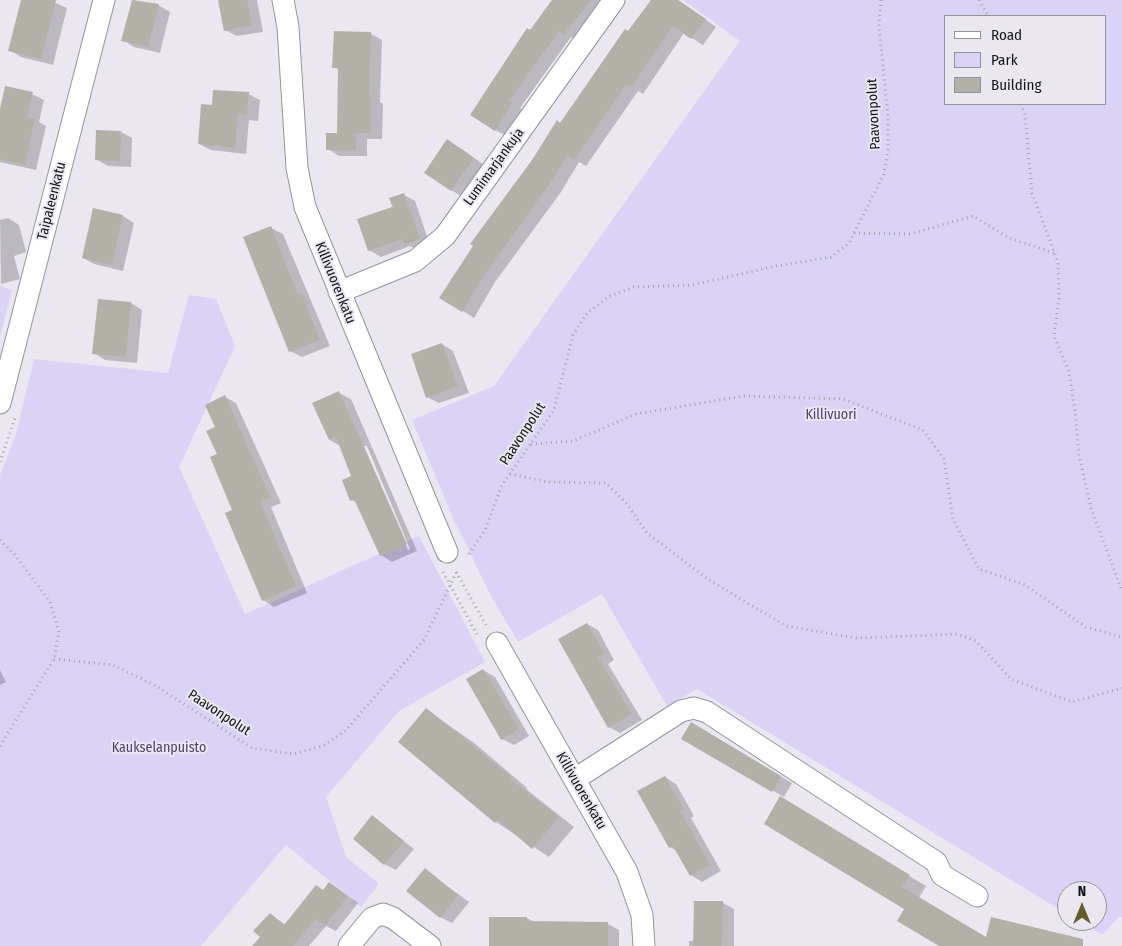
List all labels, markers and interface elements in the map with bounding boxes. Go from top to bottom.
legend [944,15,1107,105]
text: Road [991,26,1022,44]
text: Park [991,51,1018,69]
text: Building [991,76,1042,94]
street label: Paavonpolut [864,78,884,150]
street label: Lumimarjankuja [460,125,528,209]
street label: Taipaleenkatu [34,160,70,242]
street label: Killivuorenkatu [311,240,359,326]
street label: Paavonpolut [497,400,549,468]
park label: Killivuori [805,407,857,423]
street label: Paavonpolut [185,687,253,739]
park label: Kaukselanpuisto [112,740,206,756]
street label: Killivuorenkatu [552,749,610,833]
north arrow [1057,881,1107,931]
text: N [1078,883,1086,900]

